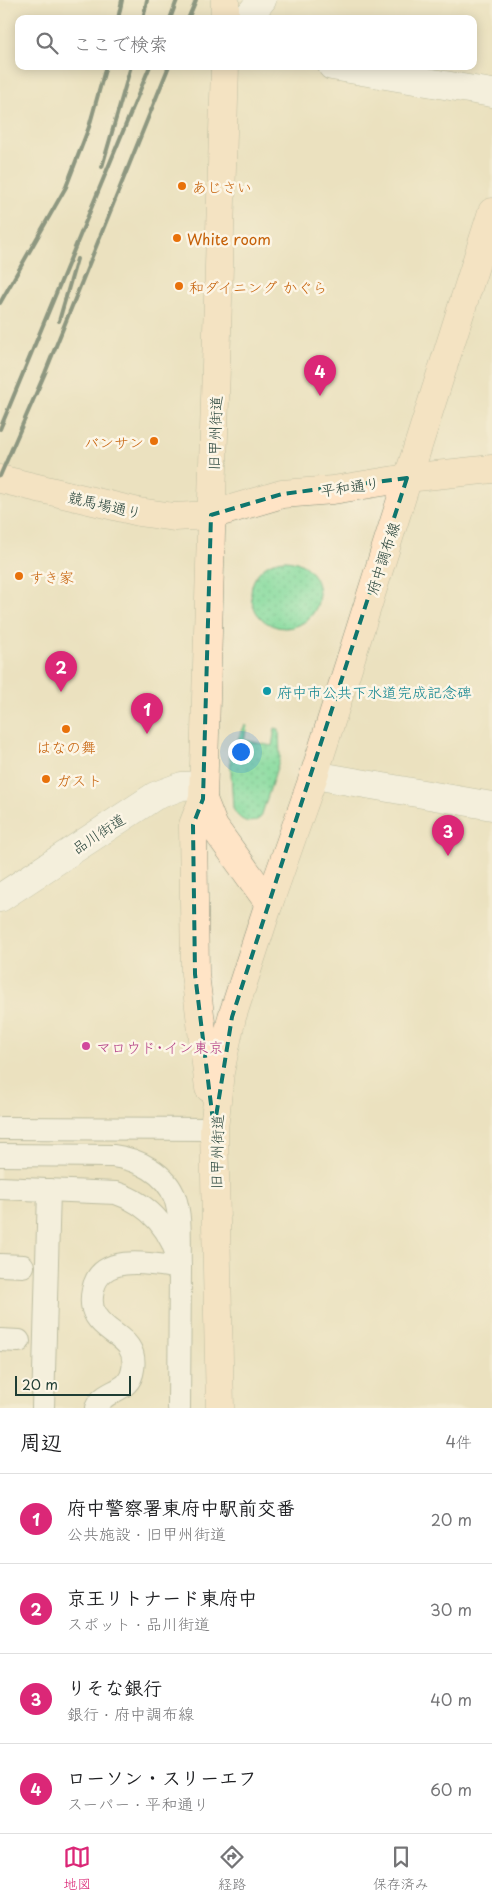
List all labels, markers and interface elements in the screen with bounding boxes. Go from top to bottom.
search box [15,15,477,70]
icon: search [33,29,61,57]
text: ここで検索 [73,29,168,57]
place label: あじさい [192,175,252,198]
marker: あじさい [176,180,188,192]
place label: White room [187,227,271,250]
marker: White room [171,232,183,244]
place label: 和ダイニング かぐら [189,275,327,298]
marker: 和ダイニング かぐら [173,280,185,292]
pin: 4 [304,355,336,396]
street label: 旧甲州街道 [201,395,227,471]
place label: バンサン [84,430,144,453]
marker: バンサン [148,435,160,447]
street label: 平和通り [319,470,381,502]
street label: 競馬場通り [66,484,144,524]
street label: 府中調布線 [359,519,405,597]
place label: すき家 [29,565,74,588]
marker: すき家 [13,570,25,582]
pin: 2 [45,651,77,692]
place label: 府中市公共下水道完成記念碑 [277,680,472,703]
marker: 府中市公共下水道完成記念碑 [261,685,273,697]
pin: 1 [131,693,163,734]
marker: はなの舞 [60,723,72,735]
place label: はなの舞 [36,735,96,758]
your location [228,739,254,765]
place label: ガスト [56,768,103,791]
marker: ガスト [40,773,52,785]
street label: 品川街道 [67,807,129,859]
pin: 3 [432,815,464,856]
place label: マロウド･イン東京 [96,1035,224,1058]
marker: マロウド･イン東京 [80,1040,92,1052]
street label: 旧甲州街道 [204,1114,228,1190]
scale bar [15,1373,131,1396]
text: 20 m [22,1374,58,1395]
text: 周辺 [20,1425,62,1457]
text: 4件 [445,1429,472,1453]
text: 府中警察署東府中駅前交番 [67,1493,295,1521]
text: 1 [32,1507,40,1531]
text: 20 m [431,1507,472,1531]
text: 公共施設 · 旧甲州街道 [67,1521,226,1545]
text: 京王リトナード東府中 [67,1583,257,1611]
text: 2 [30,1597,42,1621]
text: 30 m [430,1597,472,1621]
text: スポット · 品川街道 [67,1611,210,1635]
text: りそな銀行 [67,1673,162,1701]
text: 3 [31,1687,41,1711]
text: 40 m [430,1687,472,1711]
text: 銀行 · 府中調布線 [67,1701,194,1725]
text: ローソン・スリーエフ [67,1763,257,1791]
text: 4 [31,1777,41,1801]
text: 60 m [430,1777,472,1801]
text: スーパー · 平和通り [67,1791,209,1815]
tab: 地図 [63,1843,91,1894]
tab: 経路 [218,1843,246,1894]
tab: 保存済み [373,1843,429,1894]

